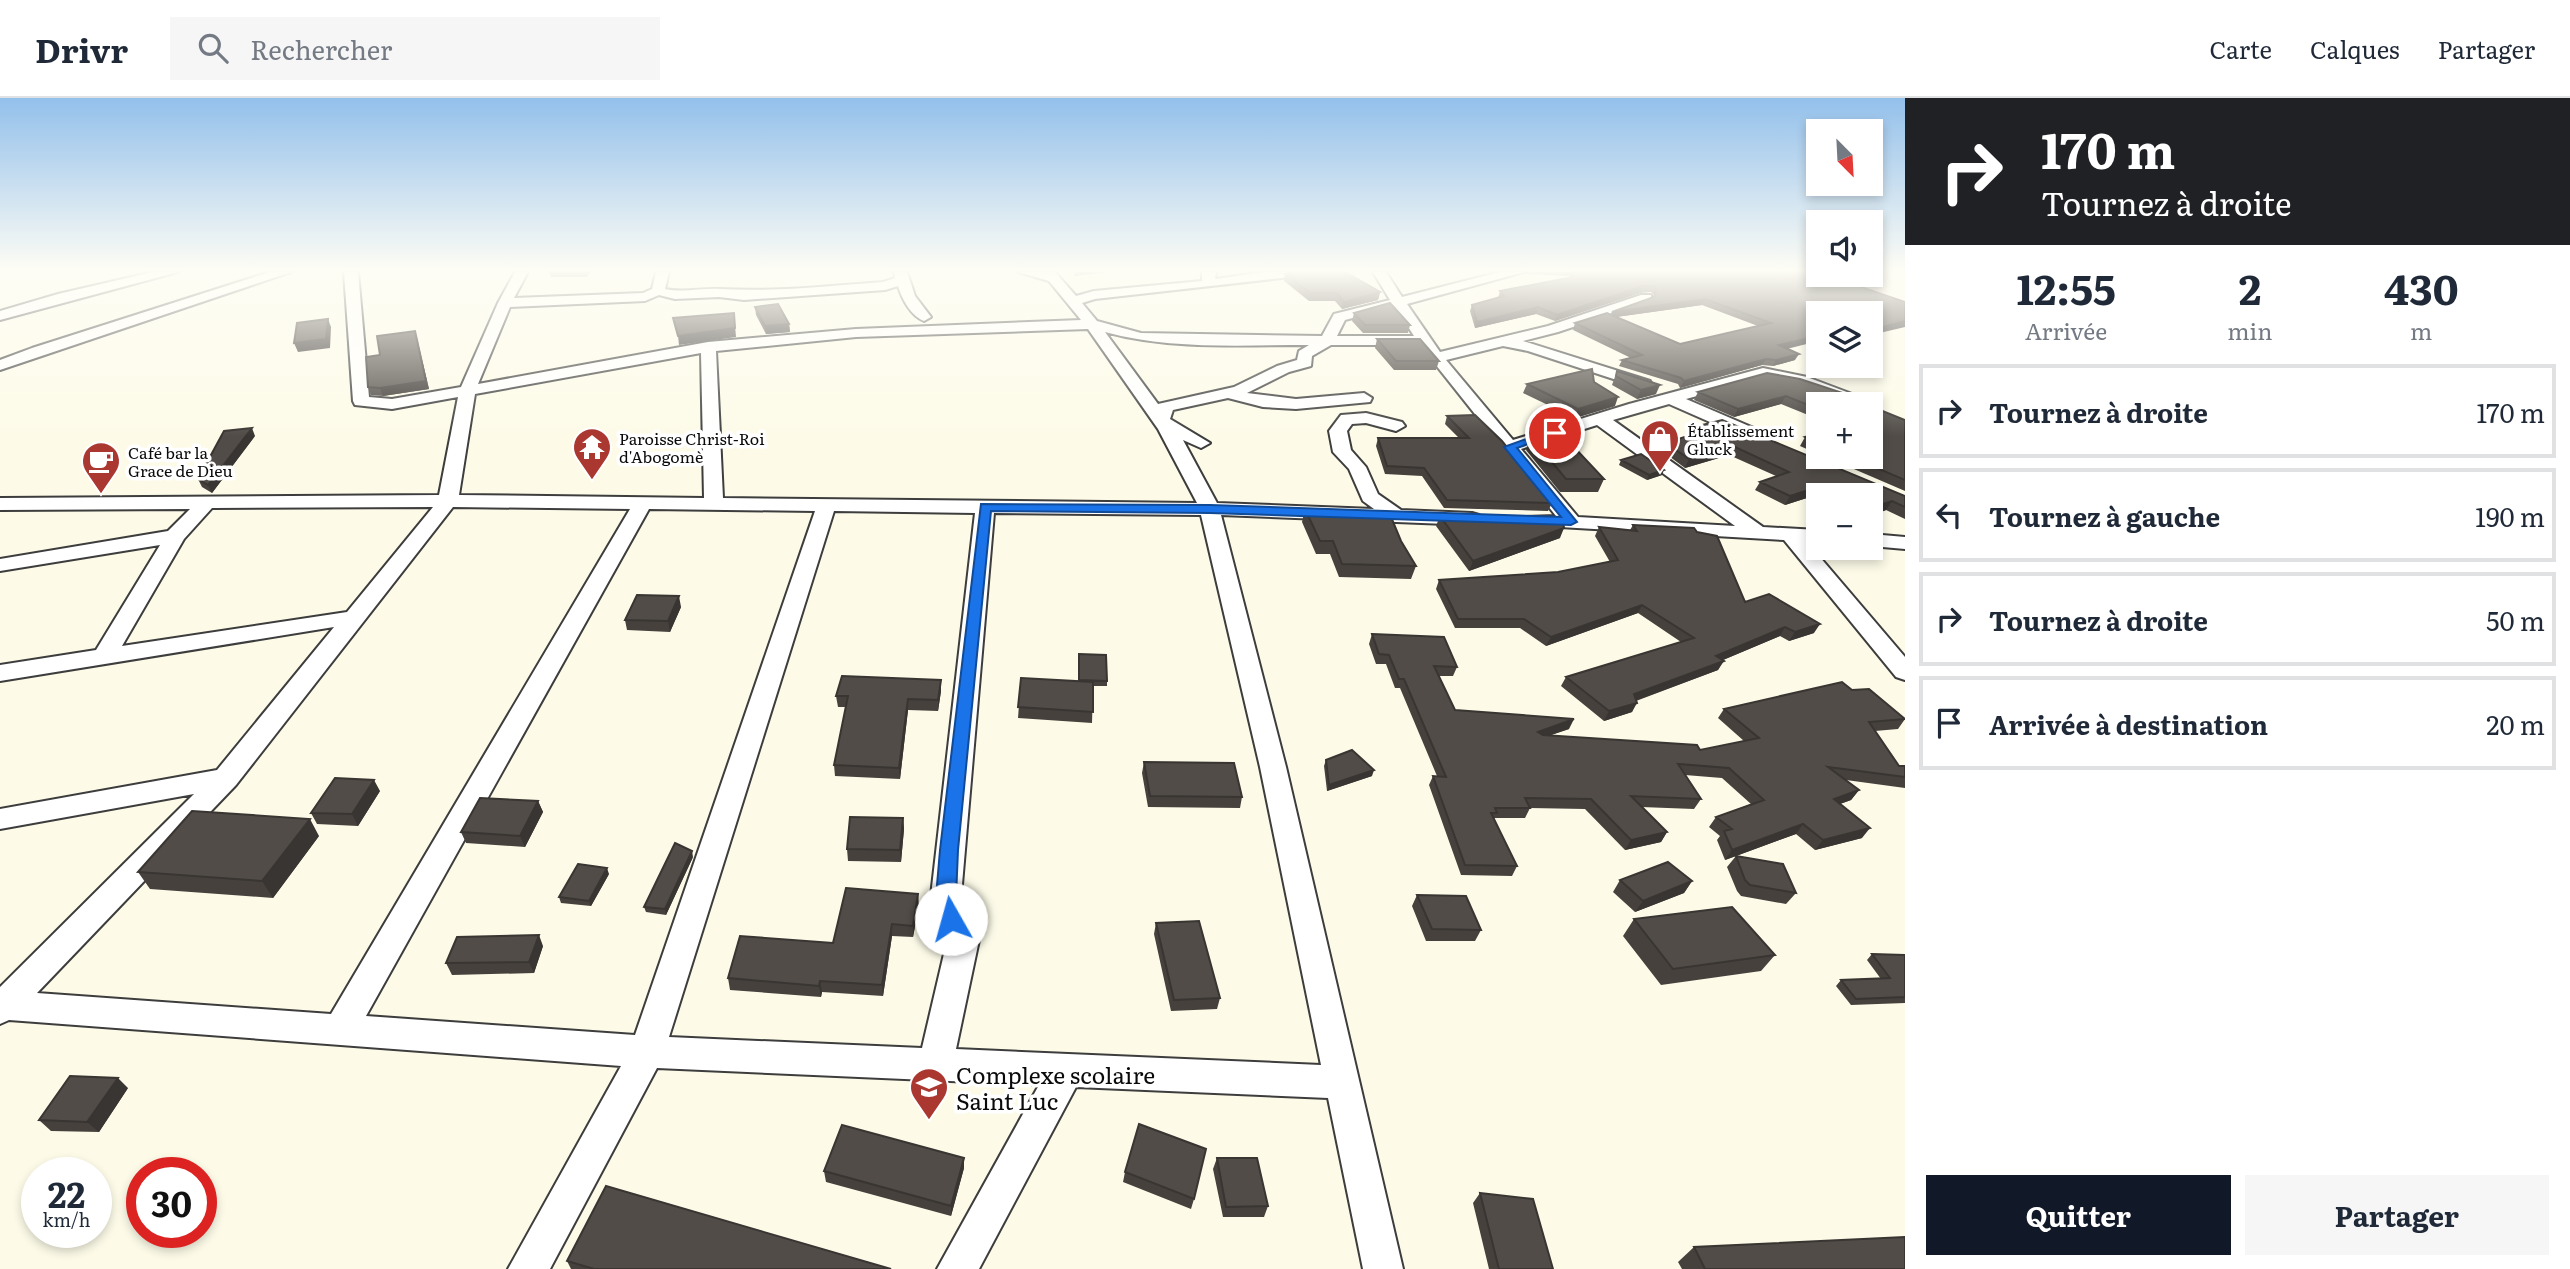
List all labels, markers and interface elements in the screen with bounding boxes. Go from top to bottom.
search box [170,17,660,80]
text: Drivr [35,24,128,73]
icon: search [194,29,232,67]
text: Rechercher [250,29,392,68]
text: Carte [2209,31,2272,66]
text: Calques [2310,31,2400,66]
text: Partager [2438,31,2535,66]
text: 170 m [2041,111,2175,184]
north arrow [1806,119,1883,196]
map controls [1806,119,1883,560]
icon: right [1926,126,2017,217]
text: Tournez à droite [2041,178,2292,226]
button: sound [1806,210,1883,287]
text: 12:55 [2016,256,2116,318]
text: 2 [2239,256,2261,318]
text: 430 [2384,256,2459,318]
button: layers [1806,301,1883,378]
text: Arrivée [2025,313,2107,347]
text: min [2227,313,2273,347]
text: m [2410,313,2432,347]
button: + [1806,392,1883,469]
icon: right [1930,392,1968,430]
text: Tournez à droite [1989,392,2208,431]
text: 170 m [2477,392,2545,431]
pin [1525,403,1585,463]
icon: arrive [1536,414,1574,452]
shop icon: Établissement Gluck [1639,418,1681,473]
place label: Établissement Gluck [1687,418,1795,460]
temple icon: Paroisse Christ-Roi d'Abogomè [571,426,613,481]
place label: Paroisse Christ-Roi d'Abogomè [619,426,765,468]
cafe icon: Café bar la Grace de Dieu [80,440,122,495]
place label: Café bar la Grace de Dieu [128,440,233,482]
button: − [1806,483,1883,560]
icon: left [1930,496,1968,534]
text: Tournez à gauche [1989,496,2220,535]
text: 190 m [2475,496,2545,535]
icon: right [1930,600,1968,638]
text: Tournez à droite [1989,600,2208,639]
text: 50 m [2486,600,2545,639]
icon: arrive [1930,704,1968,742]
text: Arrivée à destination [1989,704,2268,743]
text: 20 m [2486,704,2545,743]
position arrow [914,882,988,956]
place label: Complexe scolaire Saint Luc [956,1057,1155,1117]
school or university icon: Complexe scolaire Saint Luc [908,1066,950,1121]
speed limit sign: 30 [126,1157,217,1248]
text: 22 [48,1167,85,1219]
button: Quitter [1926,1175,2231,1255]
button: Partager [2245,1175,2549,1255]
text: km/h [43,1206,90,1233]

